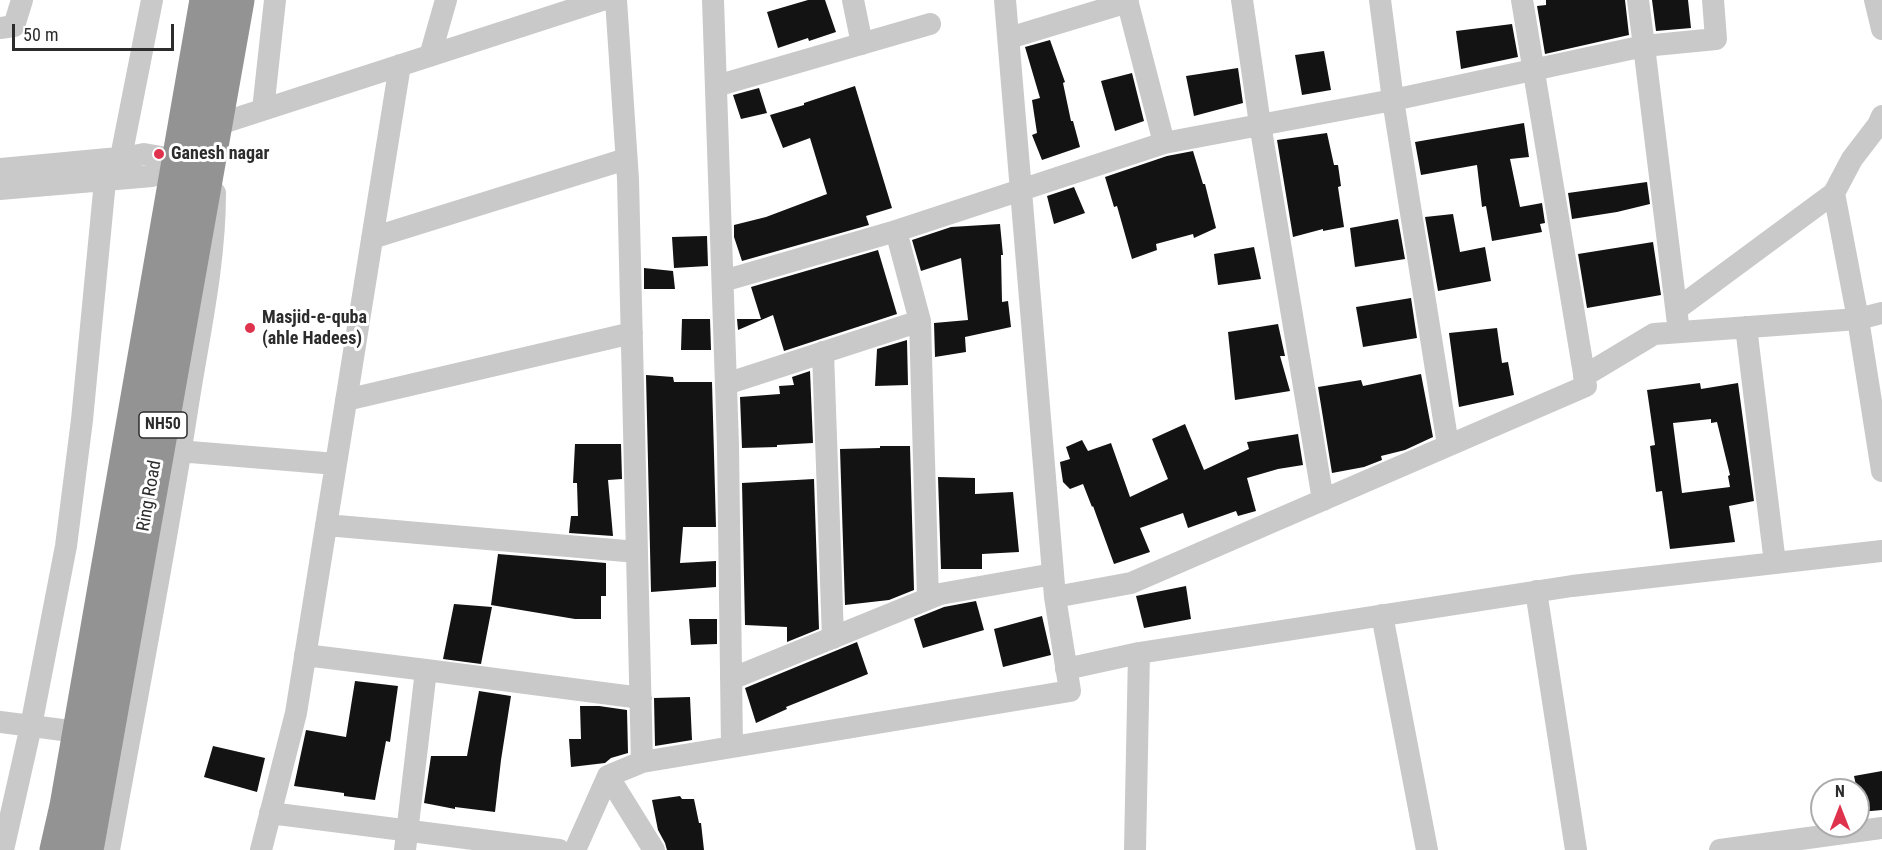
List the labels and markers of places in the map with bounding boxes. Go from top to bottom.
place label: Ganesh nagar [171,143,270,165]
marker: Ganesh nagar [152,147,166,161]
place label: Masjid-e-quba (ahle Hadees) [262,307,367,350]
marker: Masjid-e-quba (ahle Hadees) [243,321,257,335]

